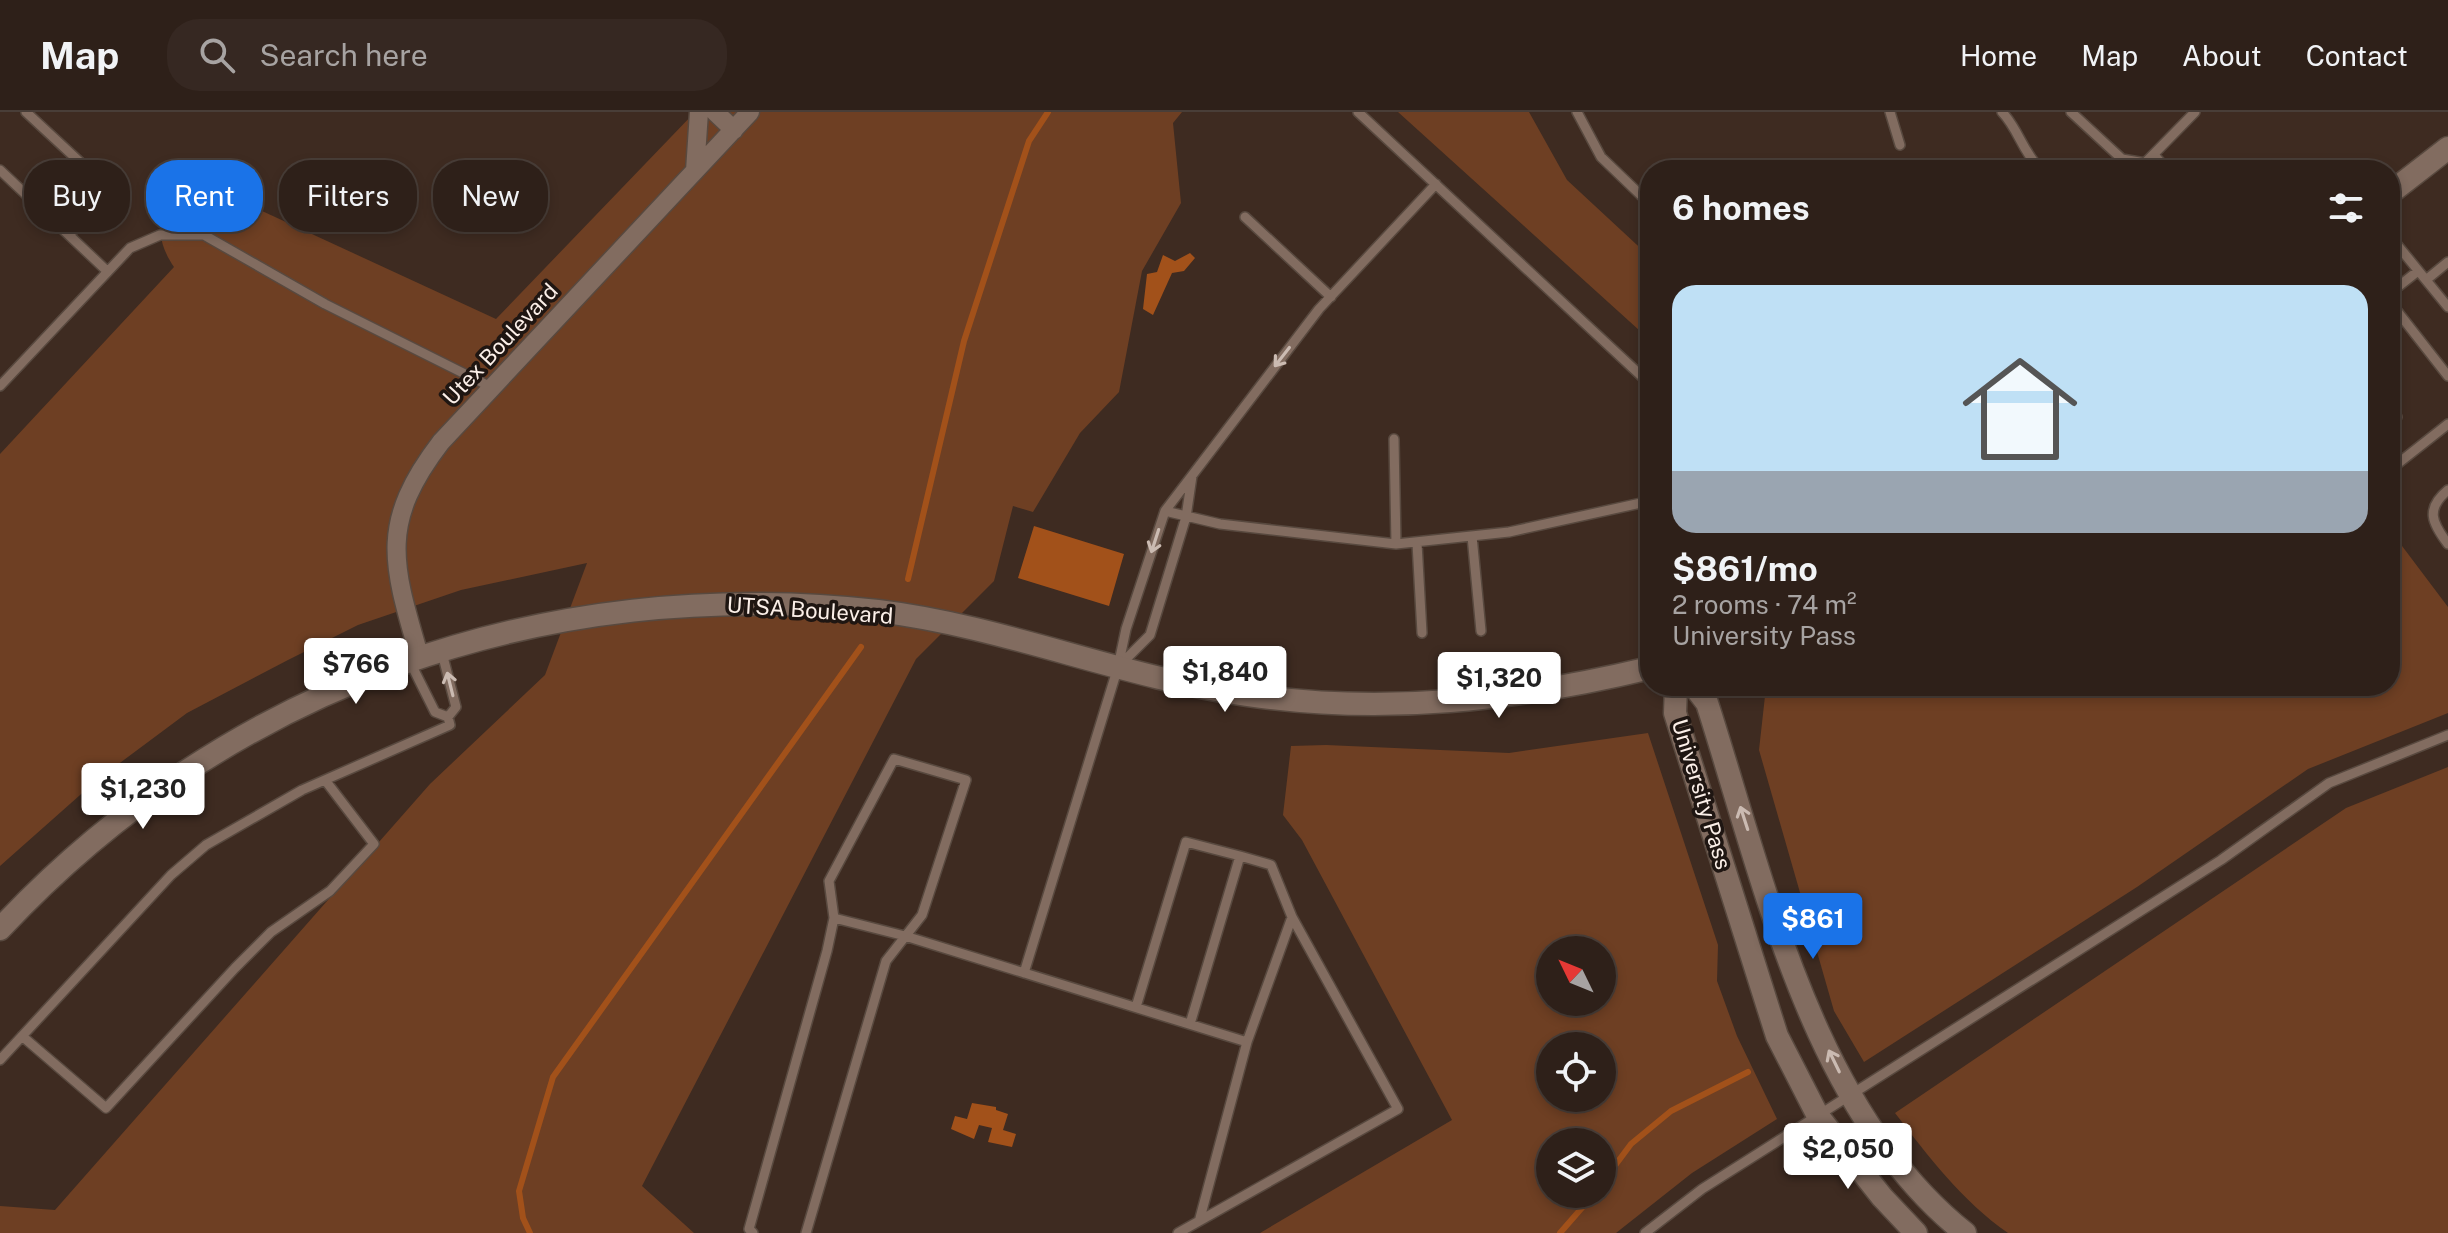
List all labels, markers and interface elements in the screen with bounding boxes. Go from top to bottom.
search box [167,19,727,91]
text: Map [40,33,119,78]
icon: search [195,33,239,77]
text: Search here [259,37,428,73]
text: Home [1960,39,2037,72]
text: Map [2081,39,2138,72]
text: About [2182,39,2262,72]
text: Contact [2306,39,2408,72]
chip: Buy [24,160,130,232]
chip: Rent [146,160,263,232]
chip: Filters [279,160,417,232]
chip: New [433,160,548,232]
icon: filters [2324,186,2368,230]
text: 6 homes [1672,188,1810,228]
street label: Utex Boulevard [437,278,563,410]
icon: home [1948,337,2092,481]
one-way arrow [1273,346,1290,368]
one-way arrow [1147,527,1162,553]
text: $861/mo [1672,549,1818,589]
text: 2 rooms · 74 m² [1672,589,1857,620]
street label: UTSA Boulevard [726,591,894,629]
text: University Pass [1672,620,1856,651]
pin: $766 [309,638,403,706]
pin: $1,840 [1160,646,1290,714]
text: $766 [322,648,390,679]
pin: $1,320 [1434,652,1564,720]
text: $1,840 [1181,656,1269,687]
text: $1,320 [1456,662,1542,693]
one-way arrow [442,672,457,698]
street label: University Pass [1667,716,1737,872]
pin: $1,230 [78,763,208,831]
text: $1,230 [99,773,187,804]
one-way arrow [1736,806,1751,831]
pin: $861 [1766,893,1860,961]
text: $861 [1781,903,1845,934]
north arrow [1536,936,1616,1016]
map controls [1536,936,1616,1208]
button: locate [1536,1032,1616,1112]
one-way arrow [1825,1050,1841,1074]
pin: $2,050 [1783,1123,1913,1191]
button: layers [1536,1128,1616,1208]
text: $2,050 [1802,1133,1894,1164]

